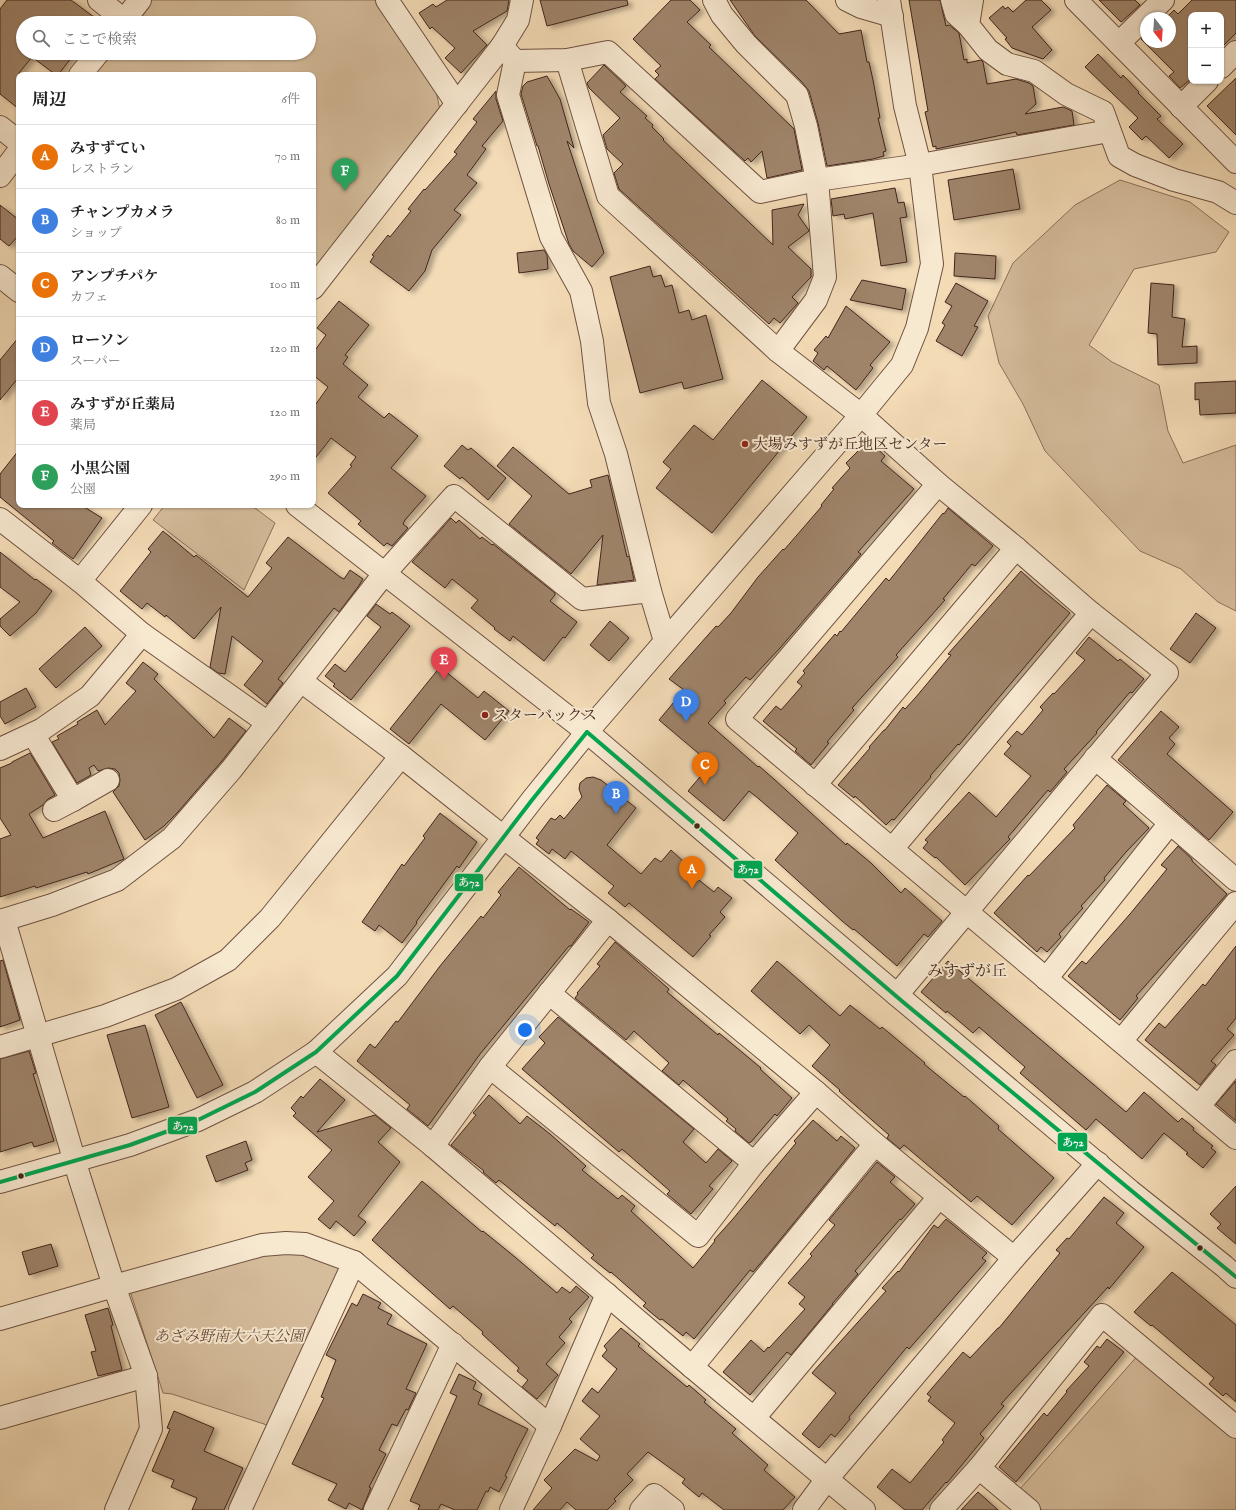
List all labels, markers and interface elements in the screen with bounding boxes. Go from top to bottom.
north arrow [1140,12,1176,48]
map controls [1188,12,1224,84]
button: + [1188,12,1224,48]
search box [16,16,316,60]
icon: search [30,27,52,49]
text: ここで検索 [62,30,137,49]
button: − [1188,48,1224,84]
text: 周辺 [32,90,66,111]
text: 6件 [282,91,300,108]
text: みすずてい [70,139,146,158]
text: A [41,148,49,165]
text: 70 m [275,148,300,165]
pin: F [332,158,358,191]
text: レストラン [70,161,135,178]
text: チャンプカメラ [70,203,174,222]
text: B [41,212,49,229]
text: 80 m [276,212,300,229]
text: ショップ [70,225,122,242]
text: アンプチパケ [70,267,159,286]
text: C [40,276,50,293]
text: 100 m [270,276,300,293]
text: カフェ [70,289,108,306]
text: ローソン [70,331,129,350]
text: D [40,340,50,357]
text: 120 m [270,340,300,357]
text: スーパー [70,353,121,370]
text: みすずが丘薬局 [70,395,175,414]
text: E [40,404,50,421]
text: 120 m [270,404,300,421]
text: 薬局 [70,417,96,434]
place label: 大場みすずが丘地区センター [753,435,948,454]
marker: 大場みすずが丘地区センター [740,439,750,449]
text: 小黒公園 [70,459,130,478]
text: F [41,468,49,485]
text: 290 m [269,468,300,485]
text: 公園 [70,481,96,498]
pin: E [431,647,457,680]
pin: D [673,689,699,722]
place label: スターバックス [493,706,597,725]
marker: スターバックス [480,710,490,720]
pin: C [692,752,718,785]
pin: B [603,781,629,814]
unlabelled marker [692,821,702,831]
pin: A [679,856,705,889]
line badge: あ72 [733,860,763,879]
text: あ72 [737,863,759,877]
line badge: あ72 [454,873,484,892]
text: あ72 [458,876,480,890]
district label: みすずが丘 [927,962,1007,982]
your location [515,1020,535,1040]
line badge: あ72 [167,1116,198,1135]
text: あ72 [172,1120,194,1134]
line badge: あ72 [1057,1132,1088,1152]
text: あ72 [1062,1136,1084,1150]
unlabelled marker [16,1171,26,1181]
unlabelled marker [1195,1243,1205,1253]
park label: あざみ野南大六天公園 [154,1327,307,1346]

